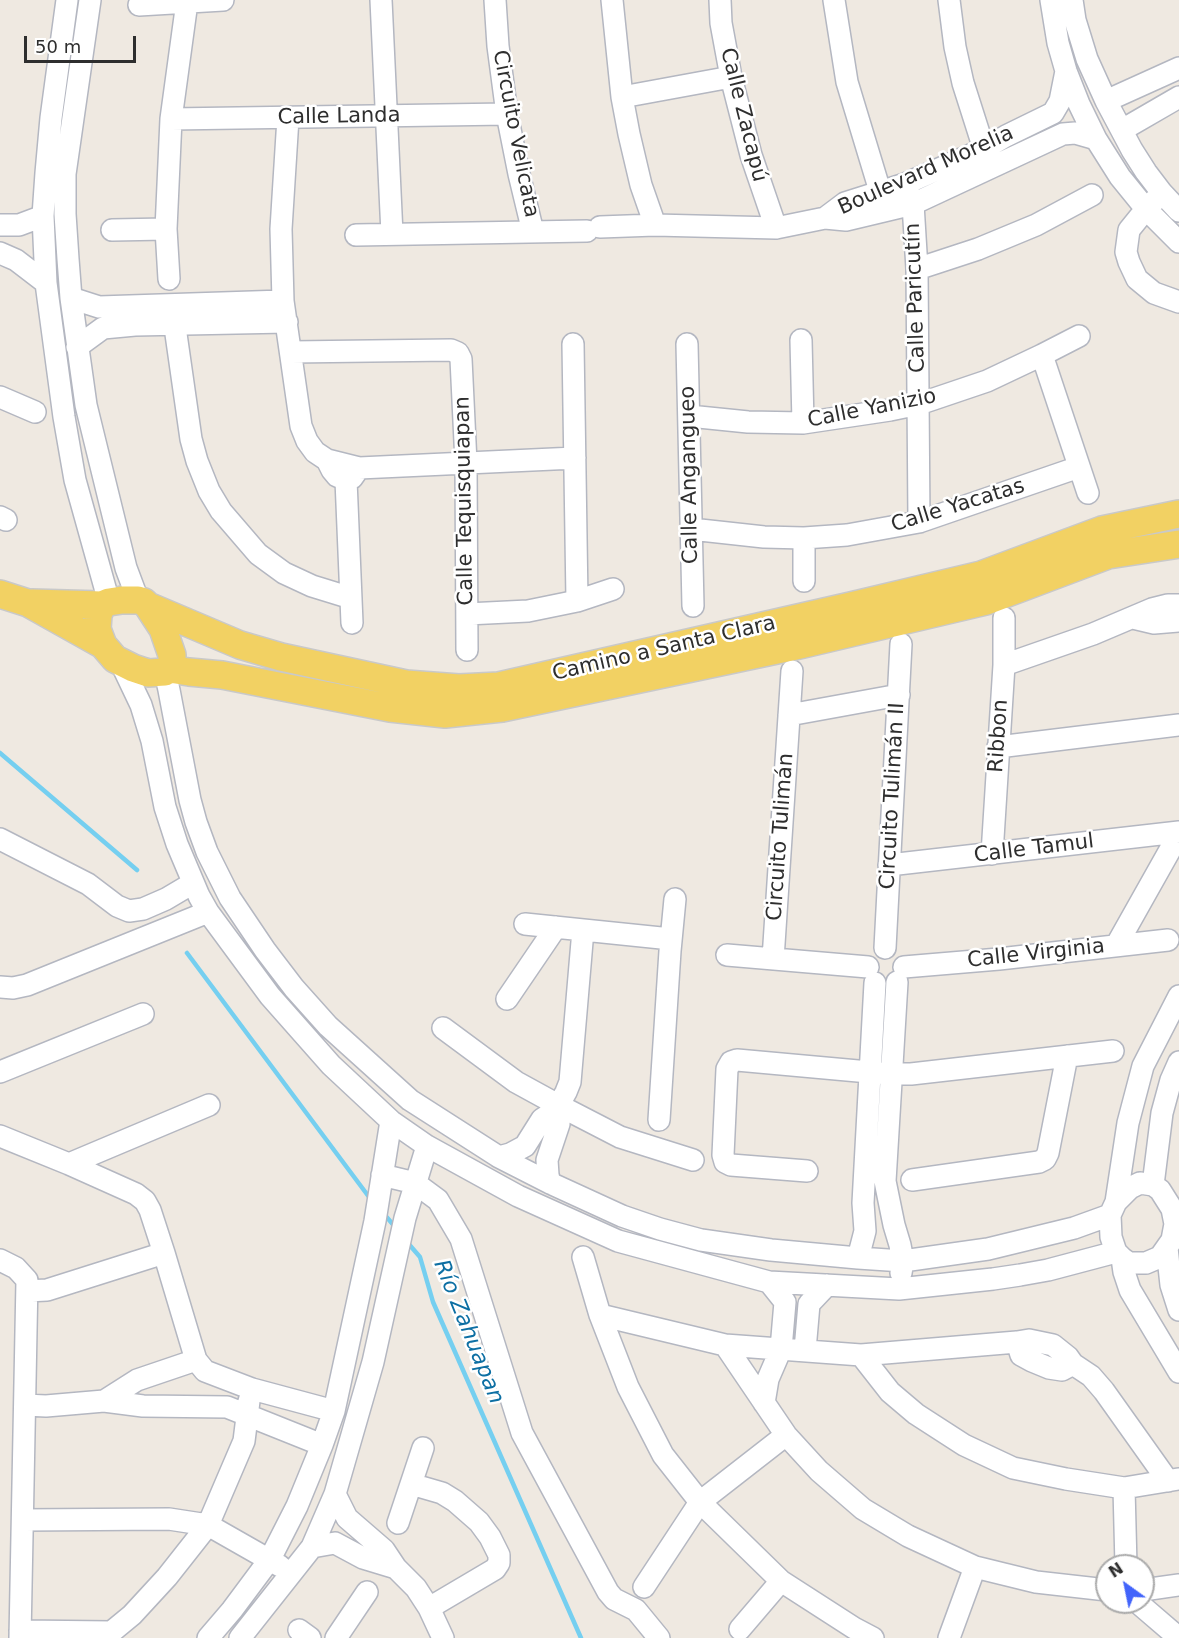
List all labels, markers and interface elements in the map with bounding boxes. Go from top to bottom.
scale bar [27,24,140,62]
text: 50 m [35,36,81,57]
street label: Calle Zacapú [714,45,772,185]
street label: Circuito Velicata [486,48,544,220]
street label: Calle Landa [277,103,401,131]
street label: Boulevard Morelia [834,121,1018,221]
street label: Calle Paricutín [901,223,931,373]
street label: Calle Yanizio [806,384,938,434]
street label: Calle Angangueo [676,386,704,564]
street label: Calle Tequisquiapan [451,396,479,606]
street label: Calle Yacatas [888,474,1028,538]
street label: Camino a Santa Clara [550,611,778,687]
street label: Ribbon [984,699,1014,773]
street label: Circuito Tulimán II [876,702,910,890]
street label: Circuito Tulimán [763,752,799,922]
street label: Calle Tamul [973,829,1095,869]
street label: Calle Virginia [966,934,1106,974]
water label: Río Zahuapan [427,1256,509,1408]
north arrow [1095,1554,1155,1614]
text: N [1105,1559,1127,1582]

